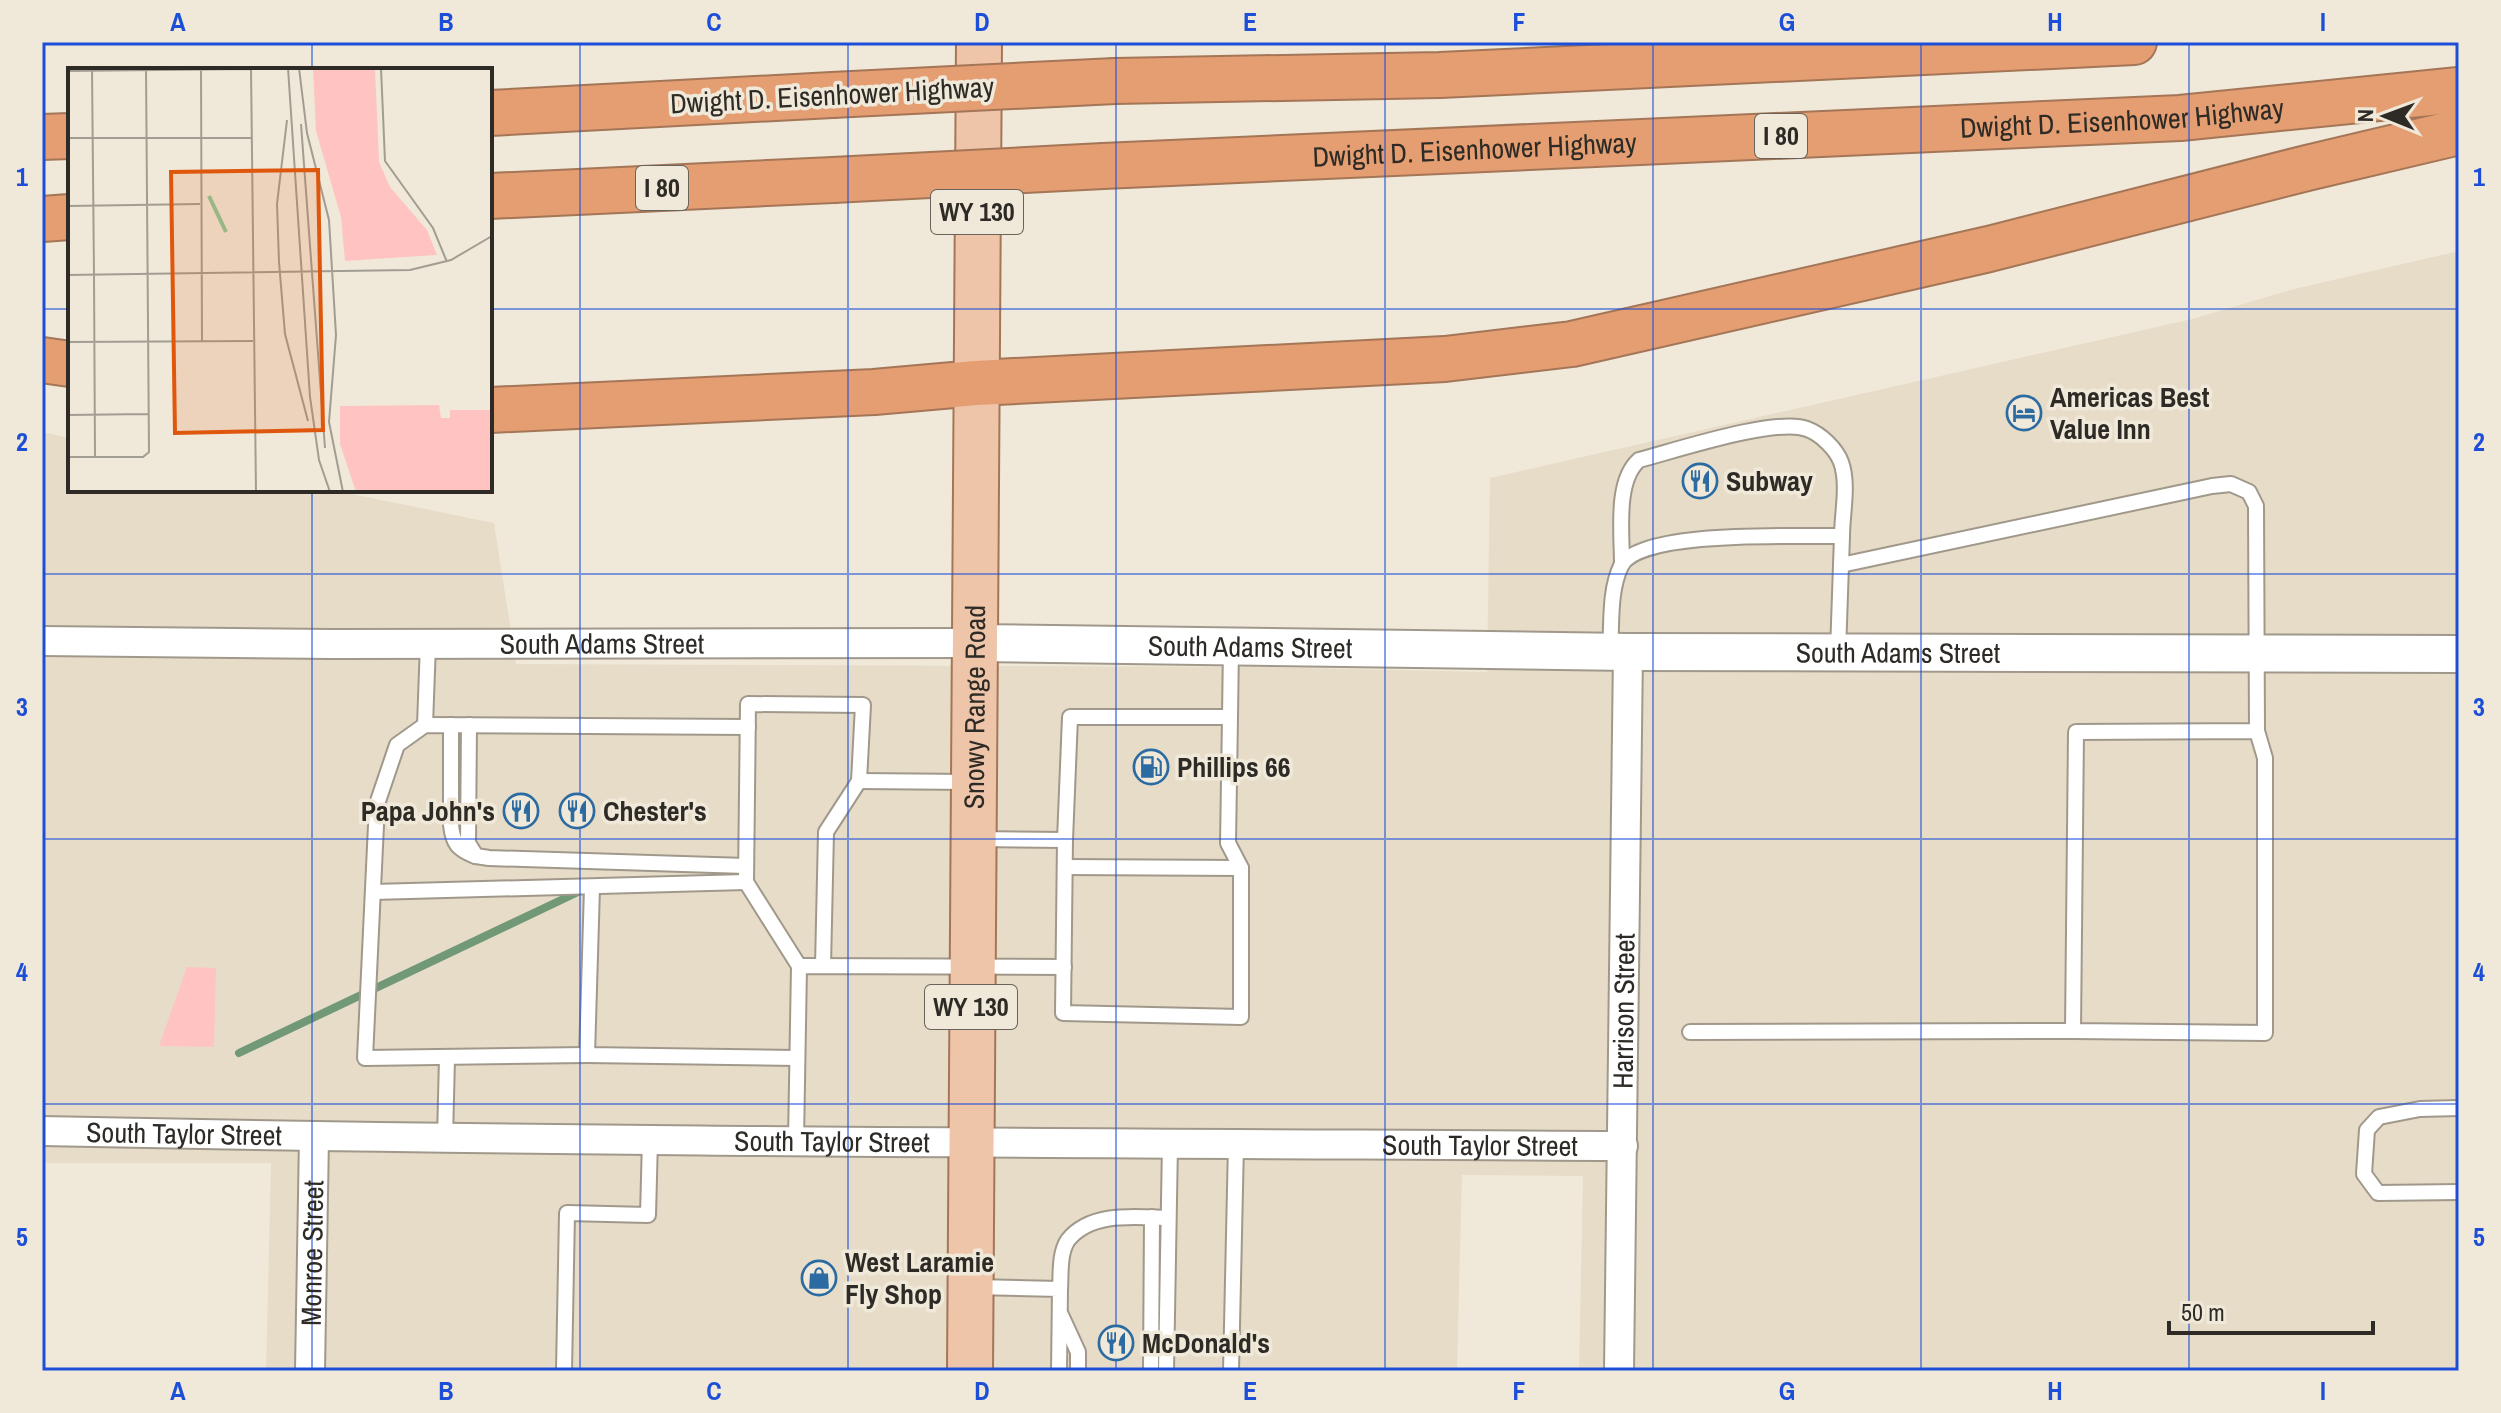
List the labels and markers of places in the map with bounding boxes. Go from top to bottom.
place label: Americas Best Value Inn [2050,378,2210,448]
hotel icon: Americas Best Value Inn [2005,394,2043,432]
restaurant icon: Subway [1681,462,1719,500]
place label: Subway [1726,462,1813,500]
fuel station icon: Phillips 66 [1132,748,1170,786]
place label: Phillips 66 [1177,748,1291,786]
place label: Papa John's [361,792,495,830]
restaurant icon: Papa John's [502,792,540,830]
restaurant icon: Chester's [558,792,596,830]
place label: Chester's [603,792,707,830]
place label: West Laramie Fly Shop [845,1243,994,1313]
shop icon: West Laramie Fly Shop [800,1259,838,1297]
restaurant icon: McDonald's [1097,1324,1135,1362]
place label: McDonald's [1142,1324,1270,1362]

